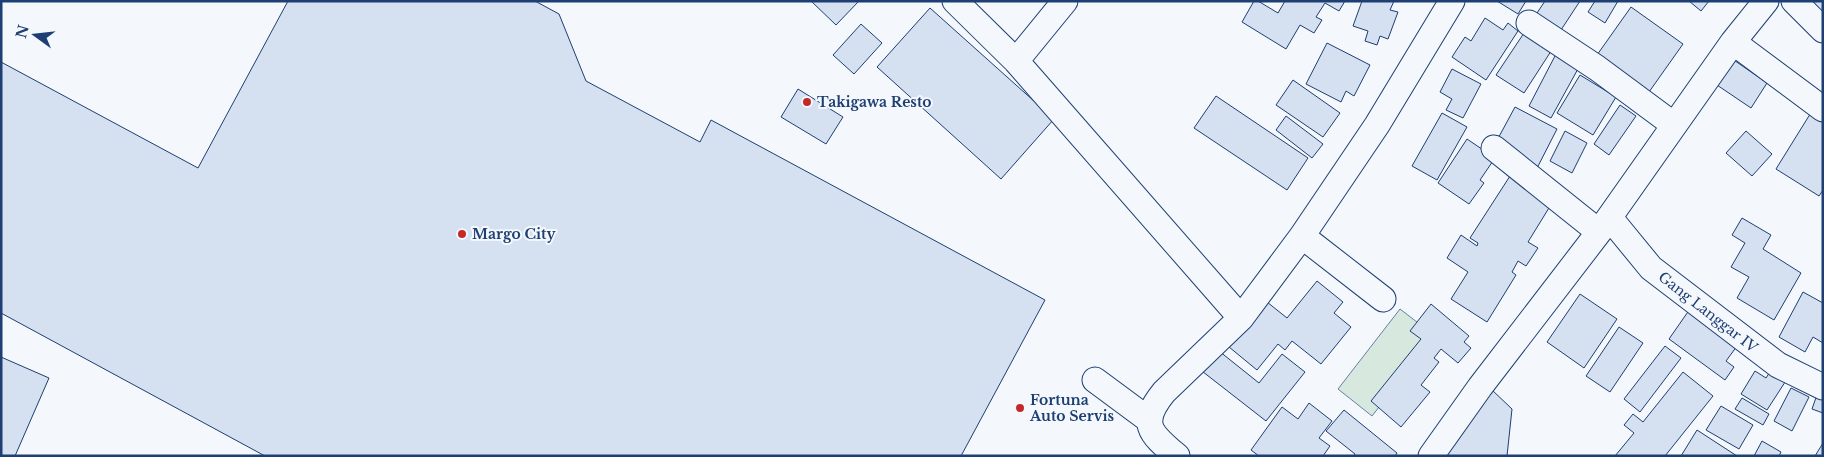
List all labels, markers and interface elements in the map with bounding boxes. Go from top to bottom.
north arrow [10,10,60,60]
text: N [12,23,33,40]
place label: Takigawa Resto [817,93,931,111]
marker: Takigawa Resto [801,96,813,108]
place label: Margo City [472,225,556,243]
marker: Margo City [456,228,468,240]
street label: Gang Langgar IV [1655,268,1762,357]
place label: Fortuna Auto Servis [1029,391,1114,425]
marker: Fortuna Auto Servis [1014,402,1026,414]

